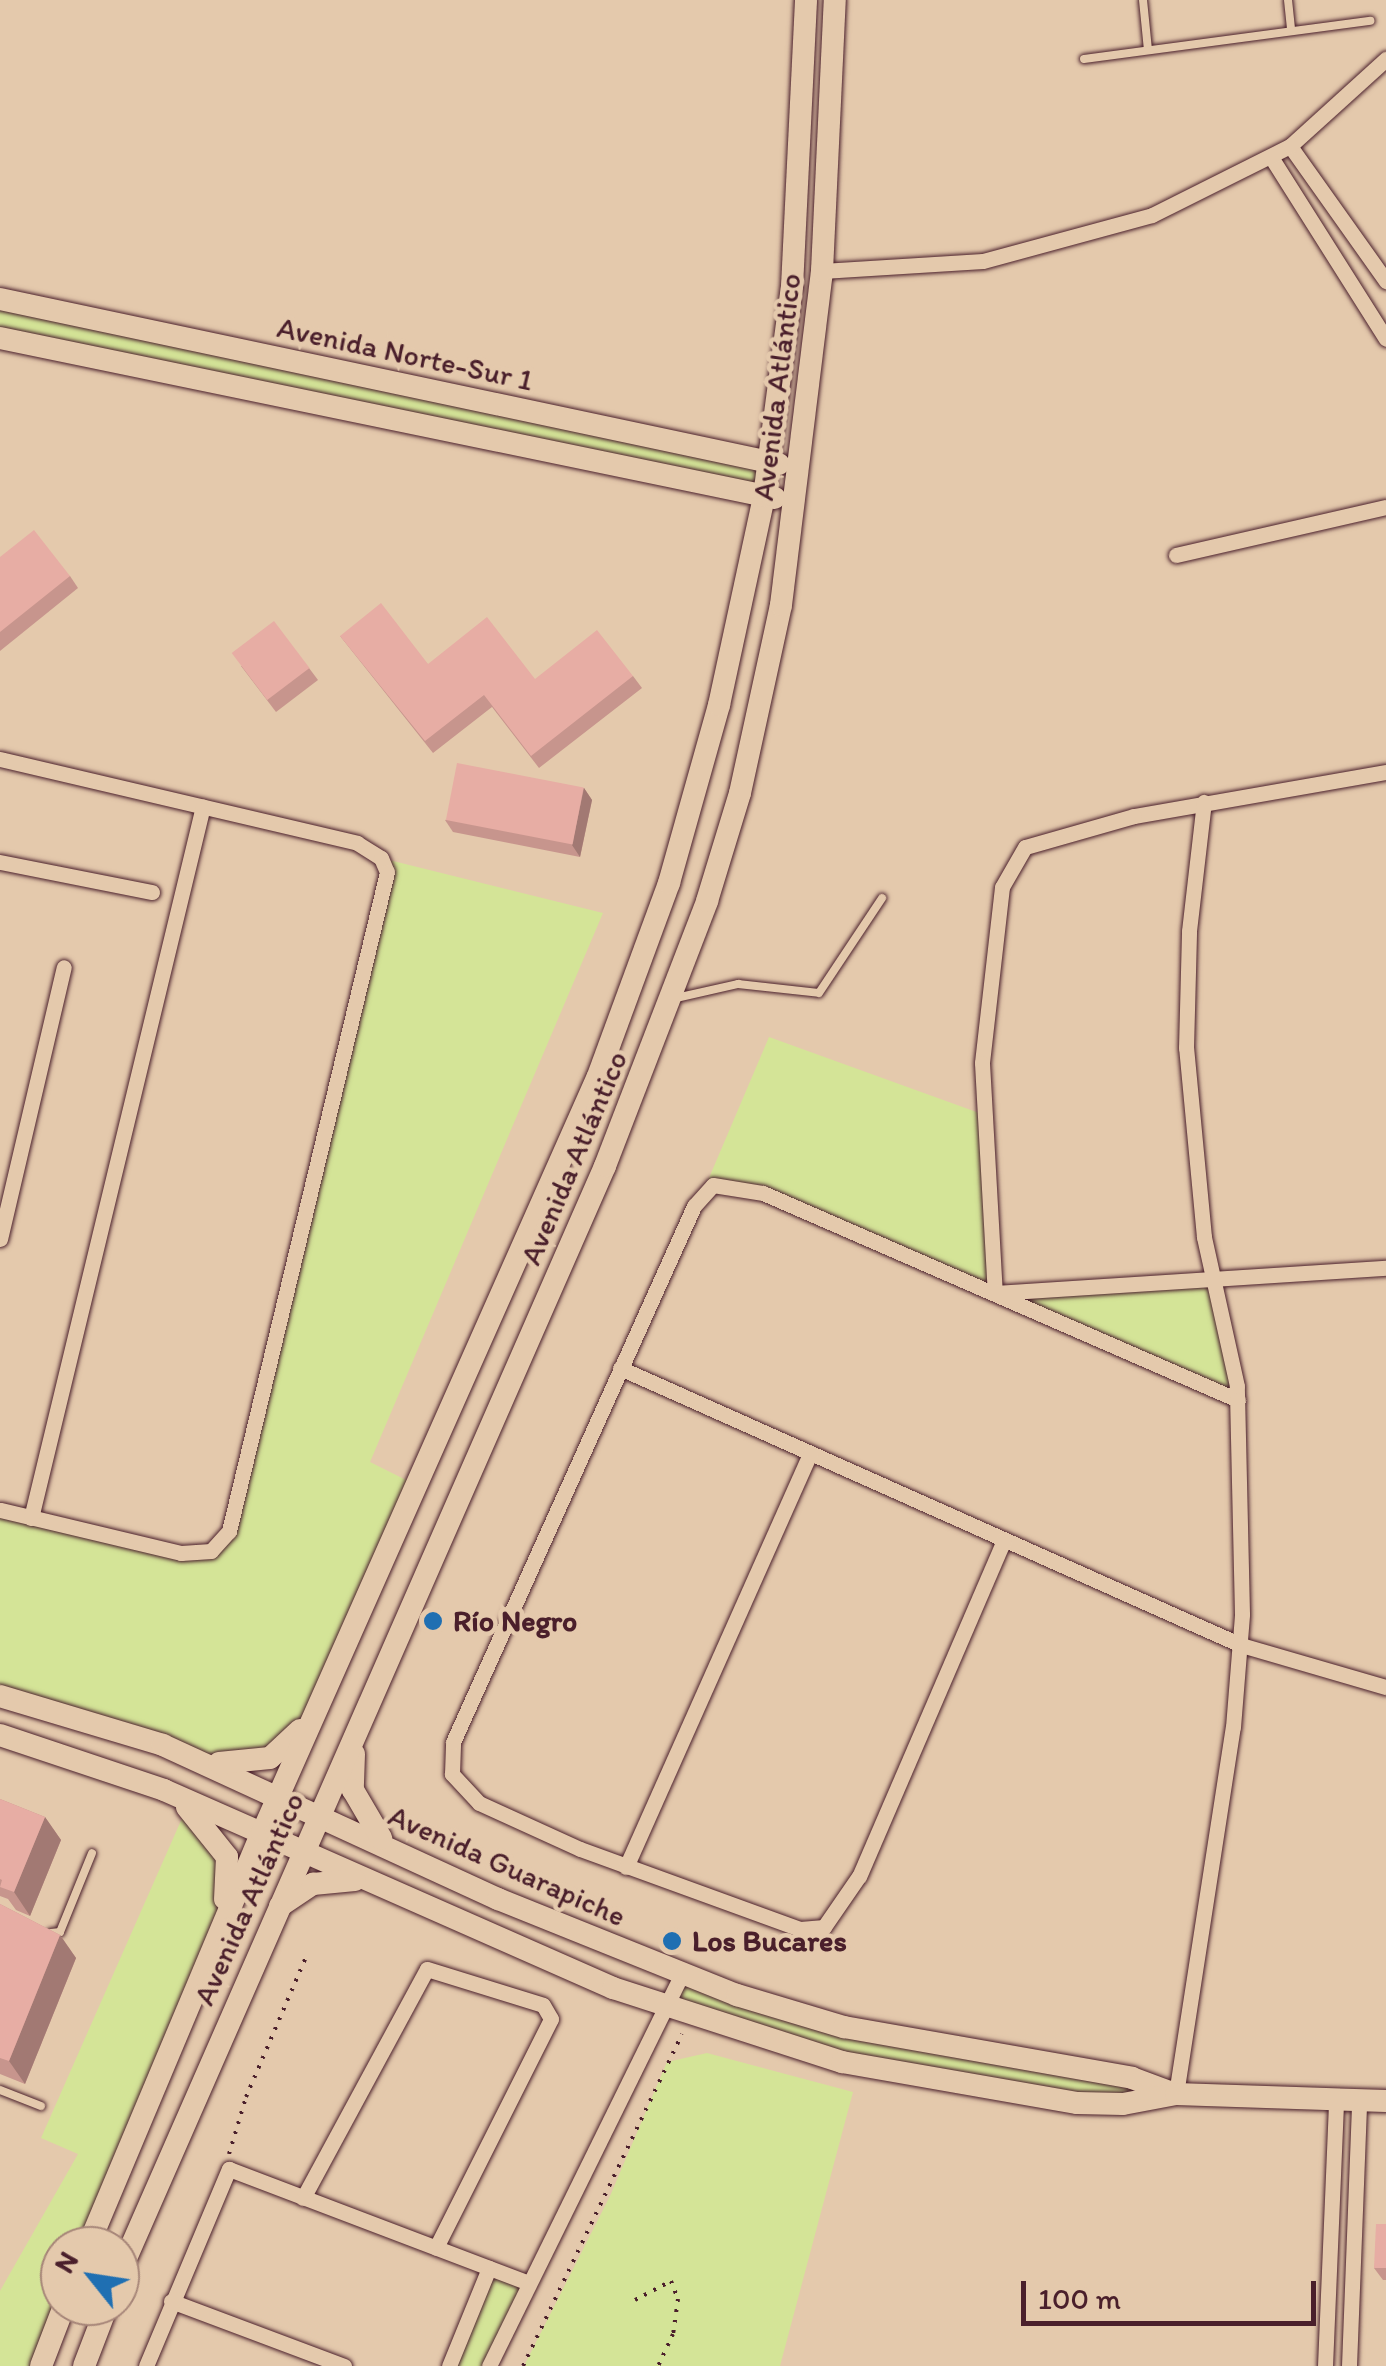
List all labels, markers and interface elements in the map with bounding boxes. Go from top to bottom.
street label: Avenida Atlántico [745,271,809,503]
street label: Avenida Norte-Sur 1 [274,309,536,399]
street label: Avenida Atlántico [513,1046,635,1270]
place label: Río Negro [453,1603,577,1639]
marker: Río Negro [422,1610,444,1632]
street label: Avenida Atlántico [186,1787,312,2011]
street label: Avenida Guarapiche [383,1798,631,1934]
place label: Los Bucares [692,1923,847,1959]
marker: Los Bucares [661,1930,683,1952]
north arrow [40,2226,140,2326]
text: N [46,2245,85,2279]
scale bar [1026,2261,1321,2323]
text: 100 m [1038,2280,1121,2317]

